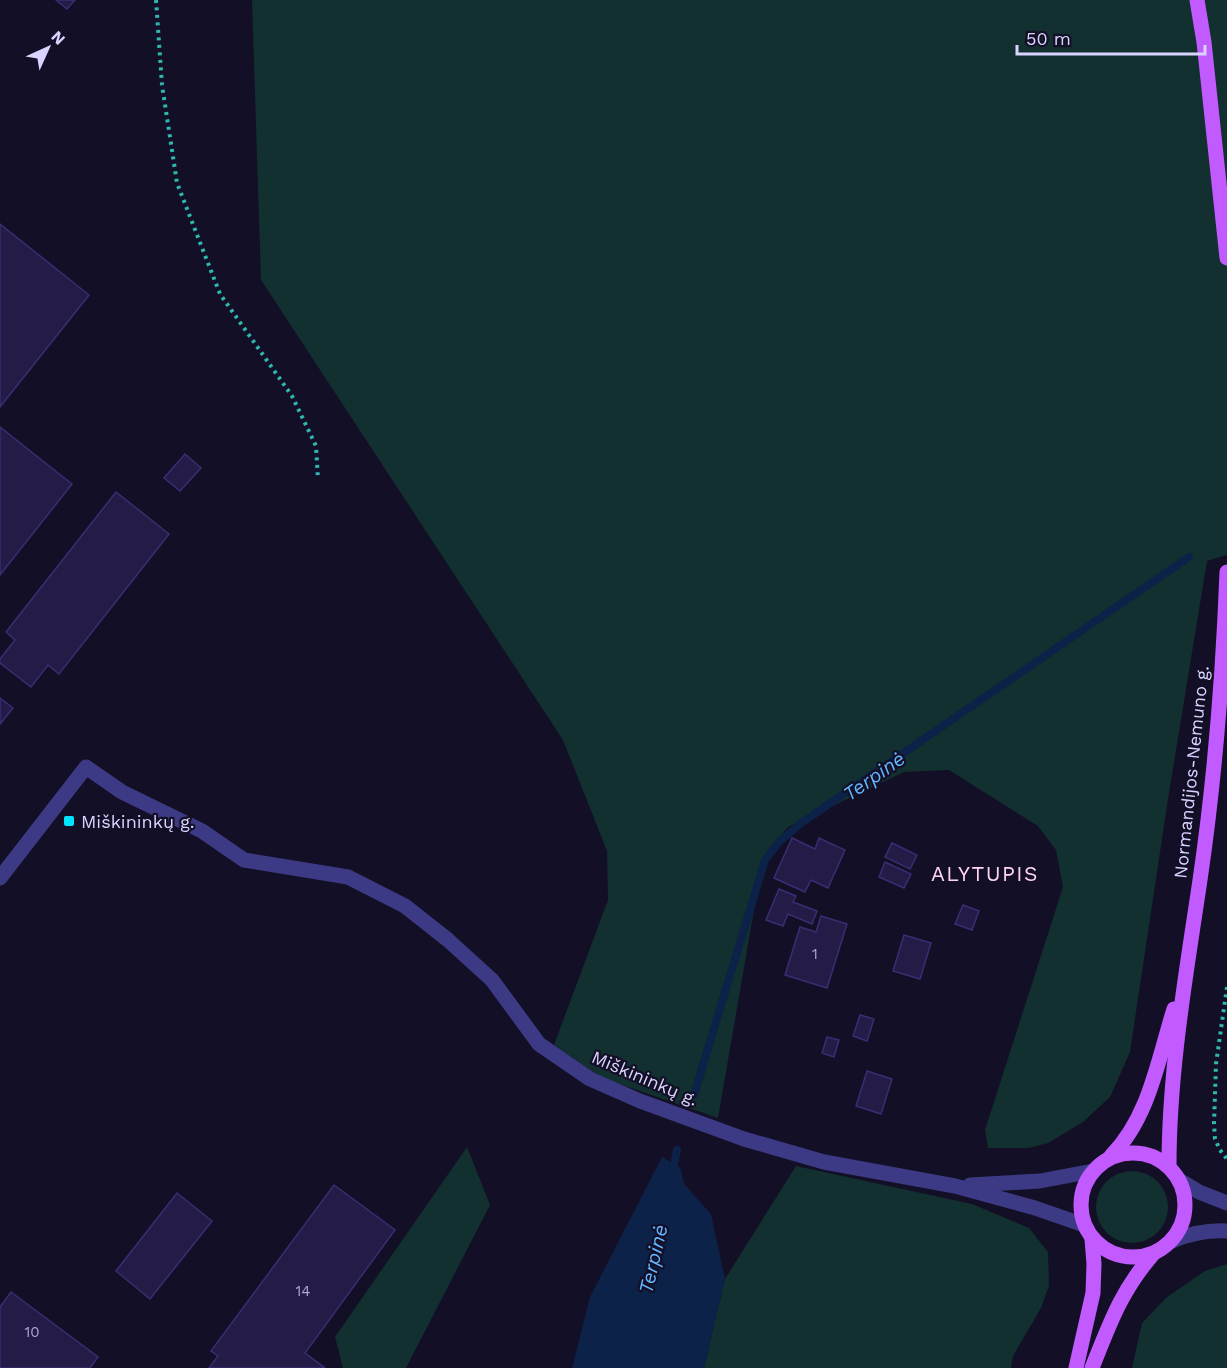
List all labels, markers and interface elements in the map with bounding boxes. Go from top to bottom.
north arrow [18,18,78,78]
scale bar [1017,18,1204,56]
text: N [47,27,69,49]
text: 50 m [1026,28,1071,49]
street label: Normandijos-Nemuno g. [1169,664,1213,880]
water label: Terpinė [838,746,910,806]
place label: Miškininkų g. [81,811,195,832]
marker: Miškininkų g. [62,814,76,828]
district label: ALYTUPIS [931,861,1039,886]
house number: 1 [812,945,818,963]
street label: Miškininkų g. [589,1046,701,1110]
water label: Terpinė [633,1222,673,1296]
house number: 14 [295,1282,311,1300]
house number: 10 [24,1323,40,1341]

